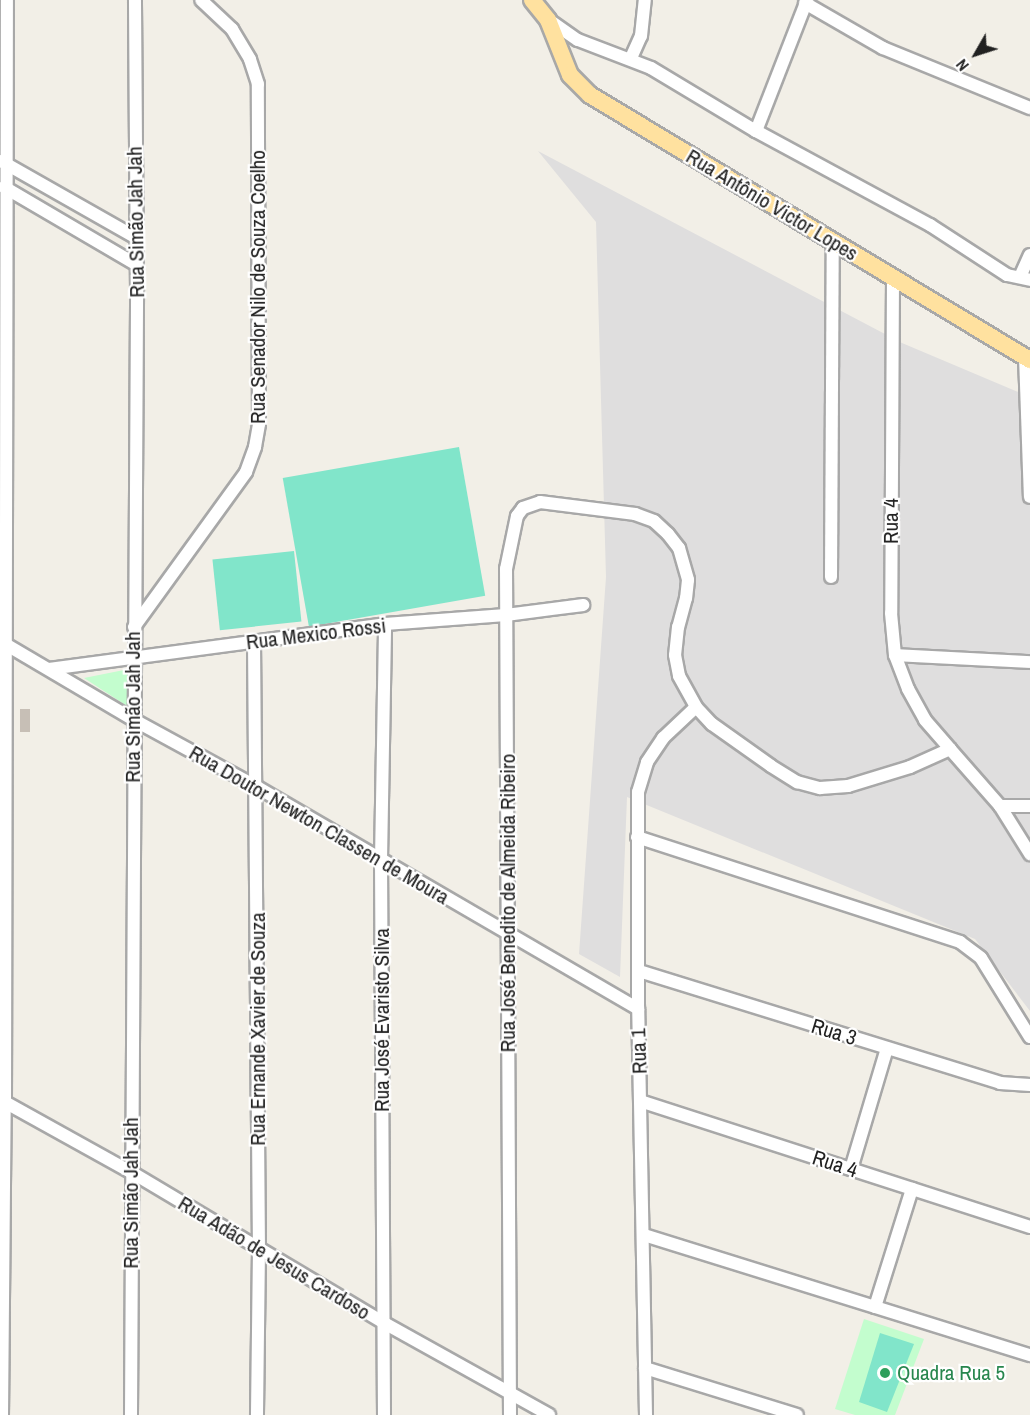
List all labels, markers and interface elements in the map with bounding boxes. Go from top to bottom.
north arrow [946,24,1006,84]
text: N [950,55,974,76]
street label: Rua Antônio Victor Lopes [681,143,863,267]
street label: Rua Simão Jah Jah [122,146,150,298]
street label: Rua Senador Nilo de Souza Coelho [245,150,271,424]
street label: Rua 4 [878,498,904,544]
street label: Rua Mexico Rossi [245,613,387,655]
street label: Rua Simão Jah Jah [120,631,146,783]
street label: Rua Doutor Newton Classen de Moura [185,740,453,910]
street label: Rua José Benedito de Almeida Ribeiro [495,753,521,1053]
street label: Rua Ernande Xavier de Souza [245,912,271,1146]
street label: Rua José Evaristo Silva [369,928,395,1112]
street label: Rua 3 [808,1013,860,1051]
street label: Rua 1 [626,1028,652,1074]
street label: Rua Simão Jah Jah [118,1117,144,1269]
street label: Rua 4 [809,1145,861,1183]
street label: Rua Adão de Jesus Cardoso [173,1191,375,1325]
place label: Quadra Rua 5 [897,1360,1005,1386]
marker: Quadra Rua 5 [878,1366,892,1380]

